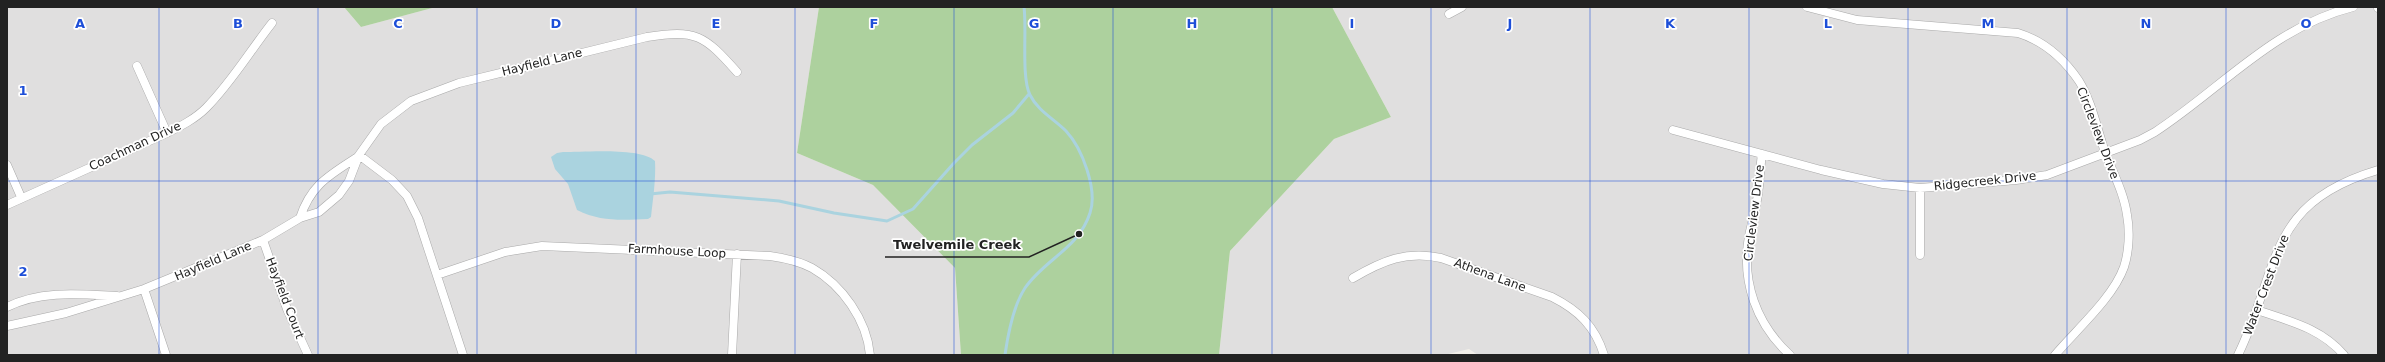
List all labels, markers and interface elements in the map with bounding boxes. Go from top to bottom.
text: A [75,16,85,31]
text: B [233,16,243,31]
text: C [393,16,403,31]
text: D [551,16,562,31]
text: E [712,16,720,31]
text: F [870,16,878,31]
text: G [1029,16,1039,31]
text: H [1187,16,1197,31]
text: I [1350,16,1354,31]
text: J [1507,16,1512,31]
text: K [1665,16,1676,31]
text: L [1824,16,1832,31]
text: M [1982,16,1994,31]
text: N [2141,16,2151,31]
text: O [2300,16,2312,31]
street label: Hayfield Lane [500,45,584,79]
text: 1 [18,83,28,98]
street label: Circleview Drive [2074,85,2122,181]
street label: Coachman Drive [87,119,183,173]
street label: Circleview Drive [1741,164,1767,262]
street label: Ridgecreek Drive [1933,169,2037,193]
callout: Twelvemile Creek [885,232,1029,257]
street label: Water Crest Drive [2240,233,2292,337]
text: Twelvemile Creek [893,237,1021,252]
street label: Hayfield Lane [172,238,254,284]
street label: Farmhouse Loop [628,241,726,261]
street label: Hayfield Court [263,255,307,341]
street label: Athena Lane [1452,256,1528,294]
text: 2 [18,264,28,279]

